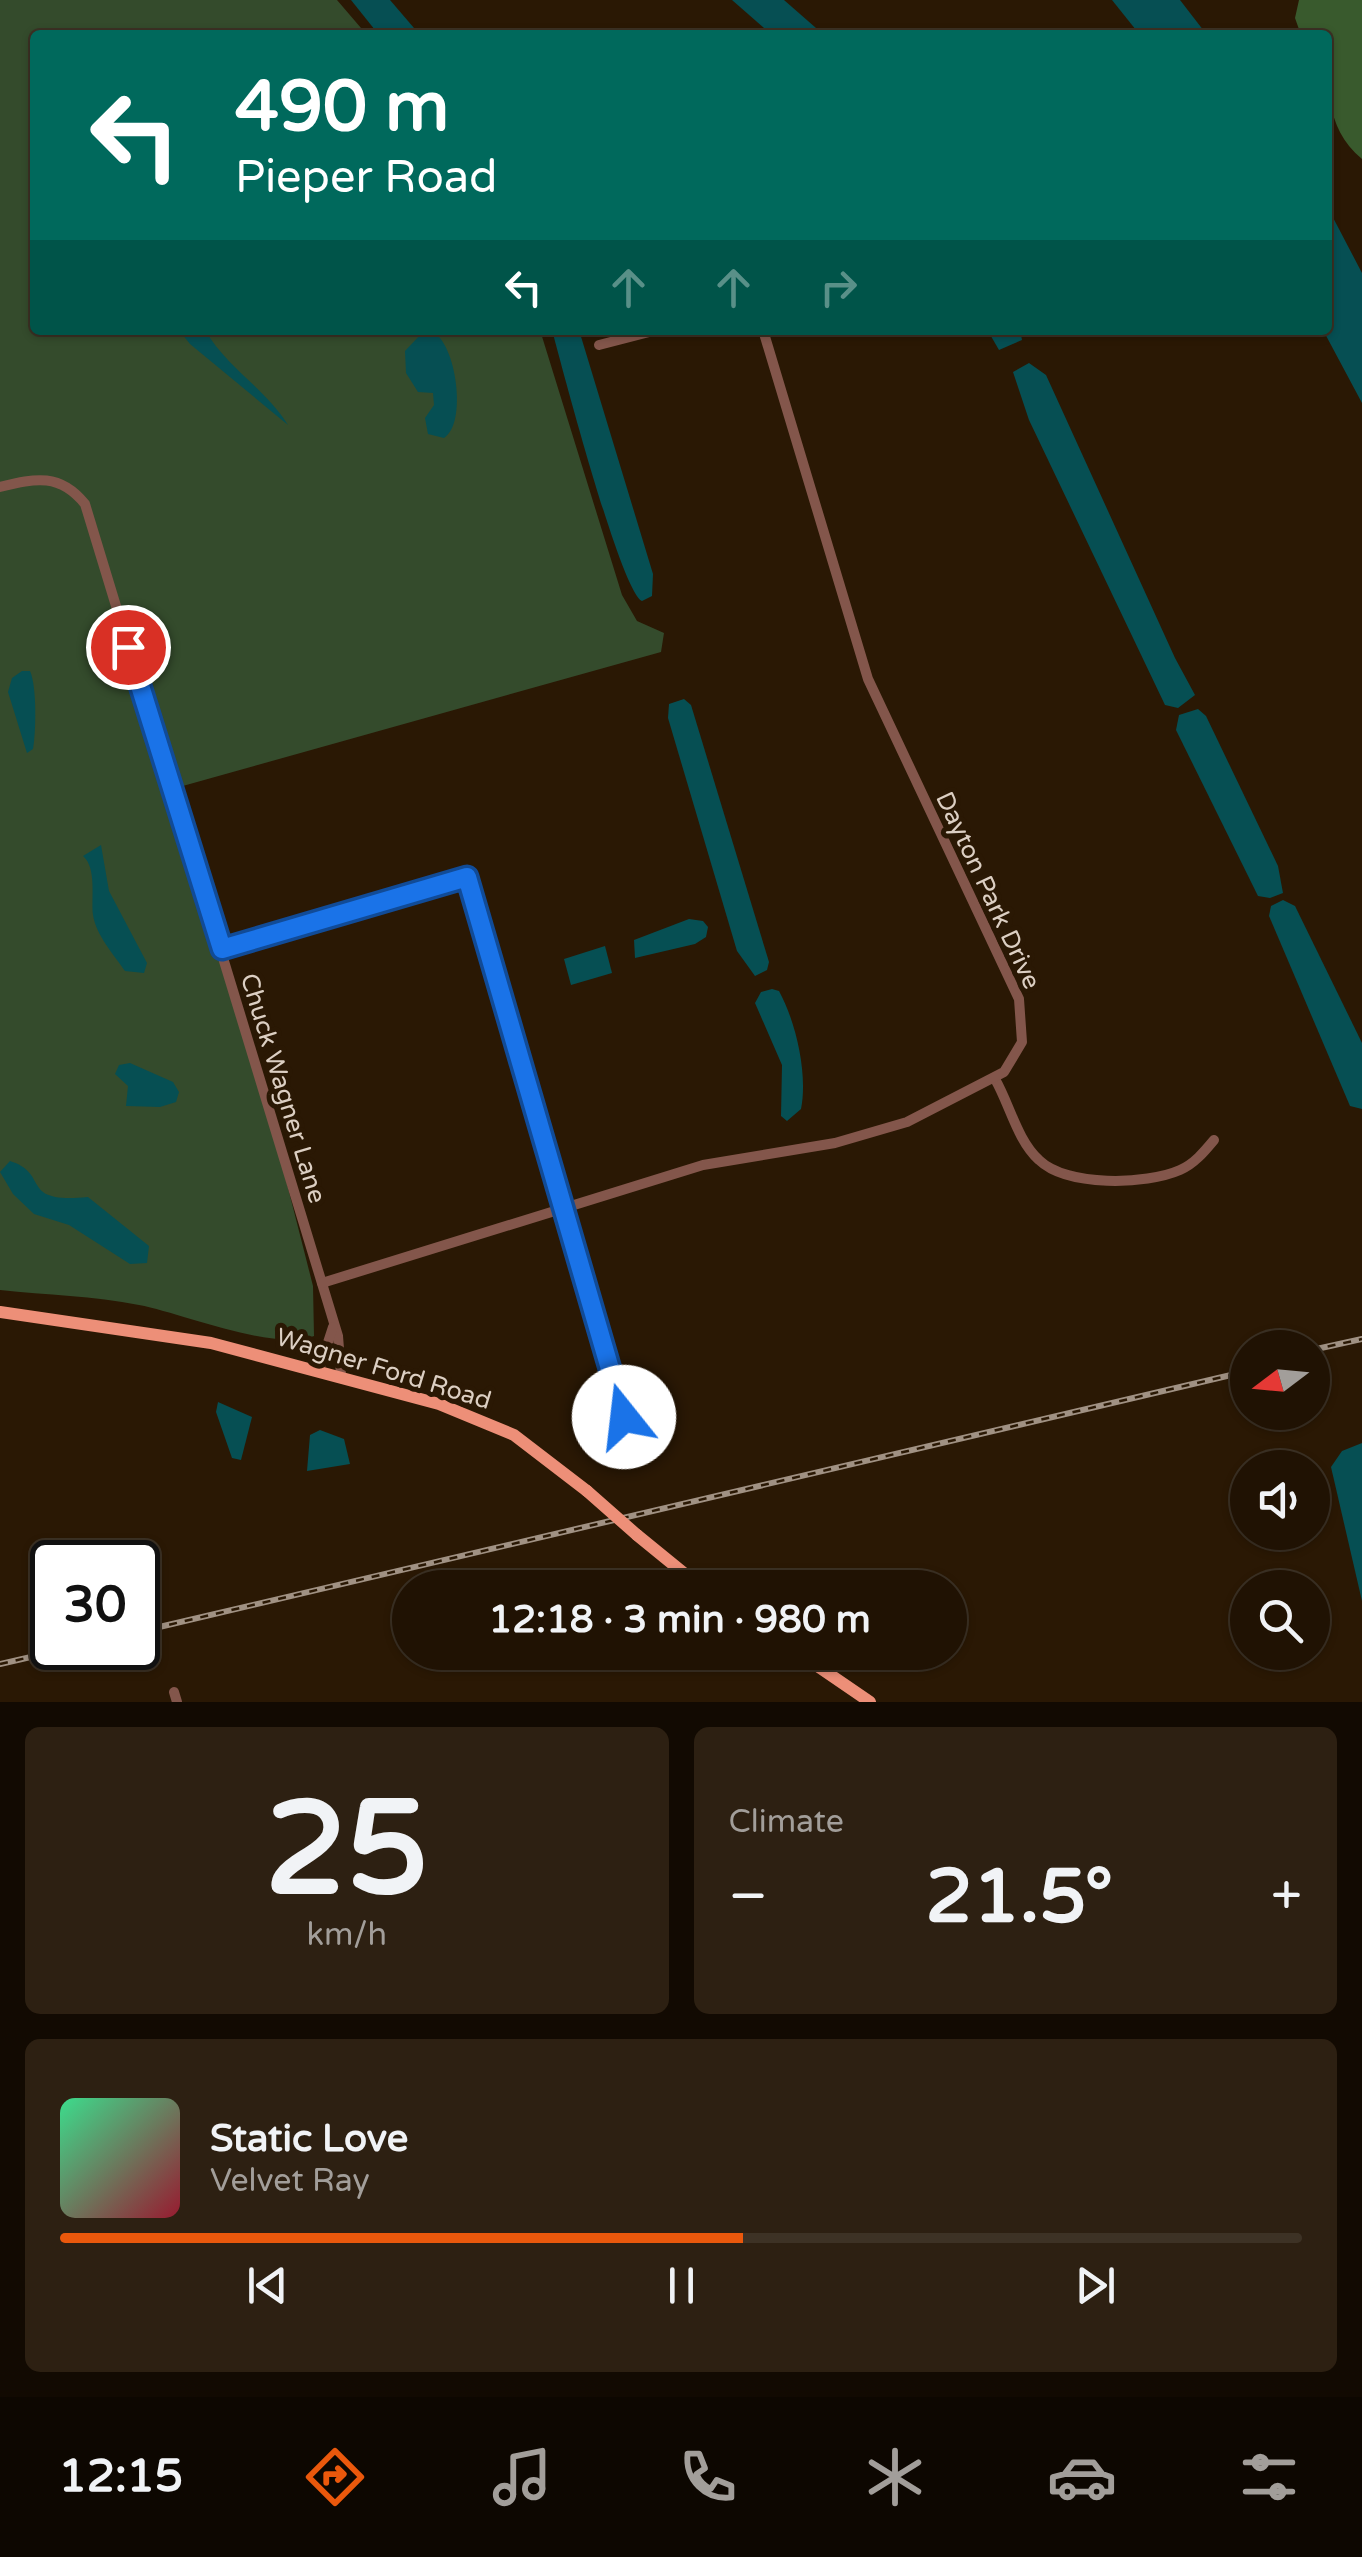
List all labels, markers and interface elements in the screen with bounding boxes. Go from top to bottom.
text: 490 m [235,66,449,150]
icon: left [70,70,200,200]
text: Pieper Road [235,151,497,205]
icon: left [496,260,551,315]
icon: ahead [601,260,656,315]
icon: ahead [706,260,761,315]
icon: right [811,260,866,315]
pin [86,605,171,690]
icon: arrive [101,620,156,675]
street label: Dayton Park Drive [929,787,1047,994]
street label: Chuck Wagner Lane [234,970,332,1207]
street label: Wagner Ford Road [273,1322,495,1416]
north arrow [1230,1330,1330,1430]
map controls [1230,1330,1330,1670]
position arrow [572,1365,676,1469]
button: sound [1230,1450,1330,1550]
speed limit sign: 30 [30,1540,160,1670]
button: search [1230,1570,1330,1670]
text: 12:18 · 3 min · 980 m [488,1597,871,1643]
text: 25 [265,1773,428,1929]
text: Climate [729,1803,844,1841]
text: 21.5° [926,1852,1113,1942]
text: − [729,1864,768,1930]
text: + [1271,1864,1302,1930]
text: km/h [307,1916,387,1954]
text: Static Love [210,2116,408,2162]
text: Velvet Ray [210,2162,370,2200]
icon: previous [240,2258,295,2313]
icon: pause [654,2258,709,2313]
icon: next [1068,2258,1123,2313]
icon: directions [300,2442,370,2512]
icon: music [487,2442,557,2512]
icon: phone [673,2442,743,2512]
icon: climate [860,2442,930,2512]
icon: car [1047,2442,1117,2512]
icon: filters [1234,2442,1304,2512]
text: 12:15 [58,2450,183,2504]

